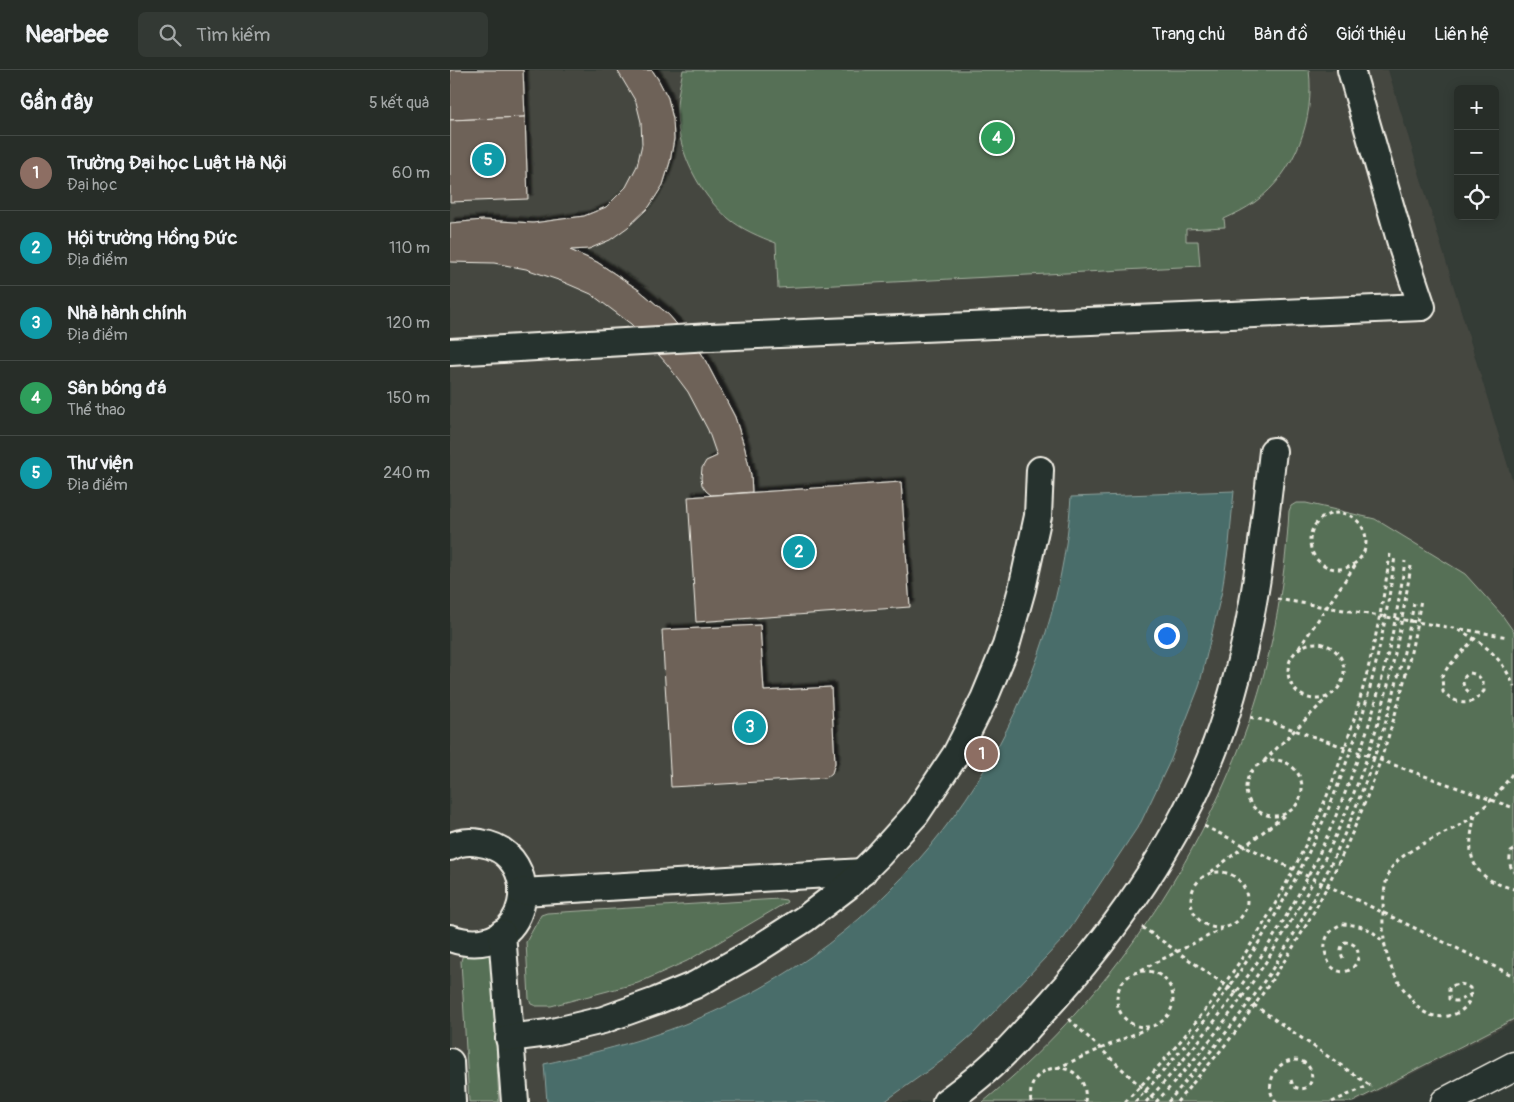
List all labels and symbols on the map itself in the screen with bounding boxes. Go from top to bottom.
pin: 4 [981,119,1013,157]
pin: 5 [472,141,504,179]
pin: 2 [783,533,815,571]
your location [1154,623,1180,649]
pin: 3 [734,708,766,746]
pin: 1 [966,735,998,773]

